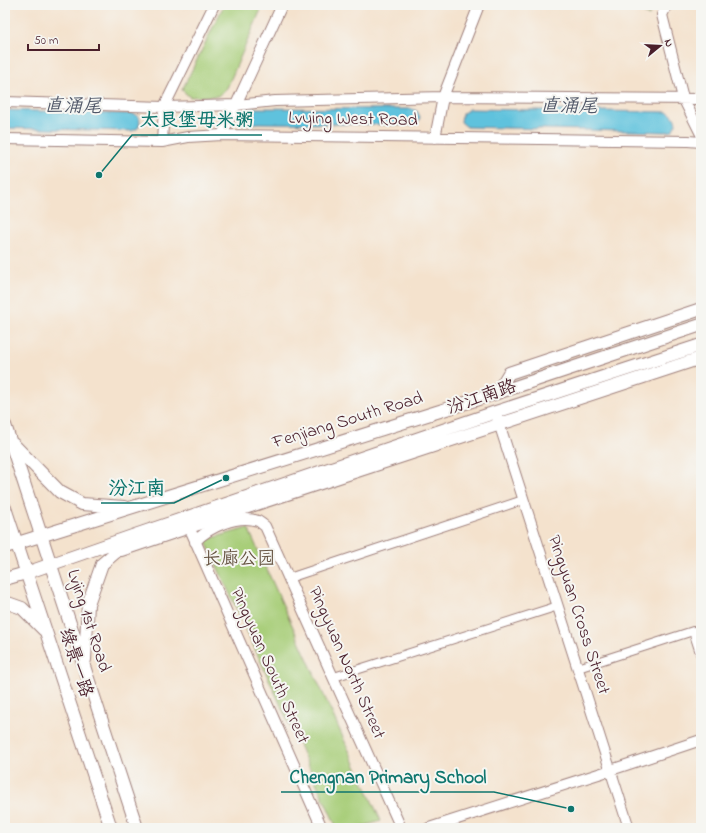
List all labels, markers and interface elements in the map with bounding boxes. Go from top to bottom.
scale bar [28,26,99,52]
north arrow [640,26,680,66]
text: 50 m [34,32,58,50]
text: N [660,37,677,49]
water label: 直涌尾 [44,93,103,121]
water label: 直涌尾 [540,93,599,121]
callout: 太艮堡毋米粥 [132,104,262,135]
street label: Lvying West Road [288,106,418,135]
text: 太艮堡毋米粥 [140,108,254,135]
street label: 汾江南路 [444,374,520,422]
street label: Fenjiang South Road [269,386,427,457]
callout: 汾江南 [101,472,174,503]
text: 汾江南 [108,476,166,503]
street label: Pingyuan Cross Street [539,532,616,698]
park label: 长廊公园 [203,547,275,573]
street label: Lvjing 1st Road [58,566,117,676]
street label: Pingyuan North Street [300,583,391,744]
street label: Pingyuan South Street [222,584,315,749]
street label: 绿景一路 [52,625,98,701]
callout: Chengnan Primary School [281,761,494,792]
text: Chengnan Primary School [289,765,487,794]

